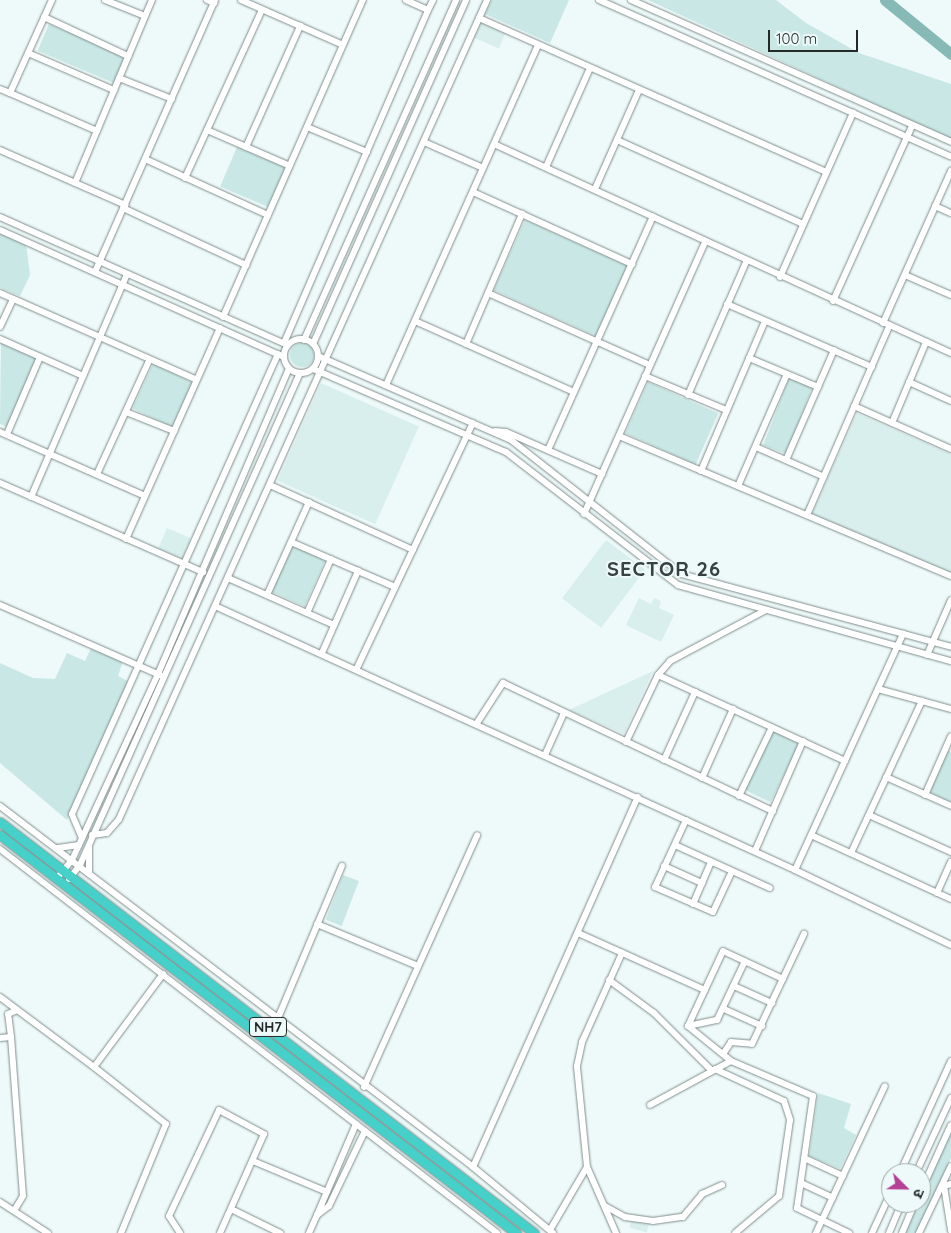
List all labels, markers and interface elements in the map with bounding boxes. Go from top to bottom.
scale bar [771,20,861,52]
text: 100 m [776,29,817,48]
district label: SECTOR 26 [606,556,722,580]
road number: NH7 [248,1016,288,1038]
north arrow [881,1163,931,1213]
text: उ [909,1186,929,1201]

